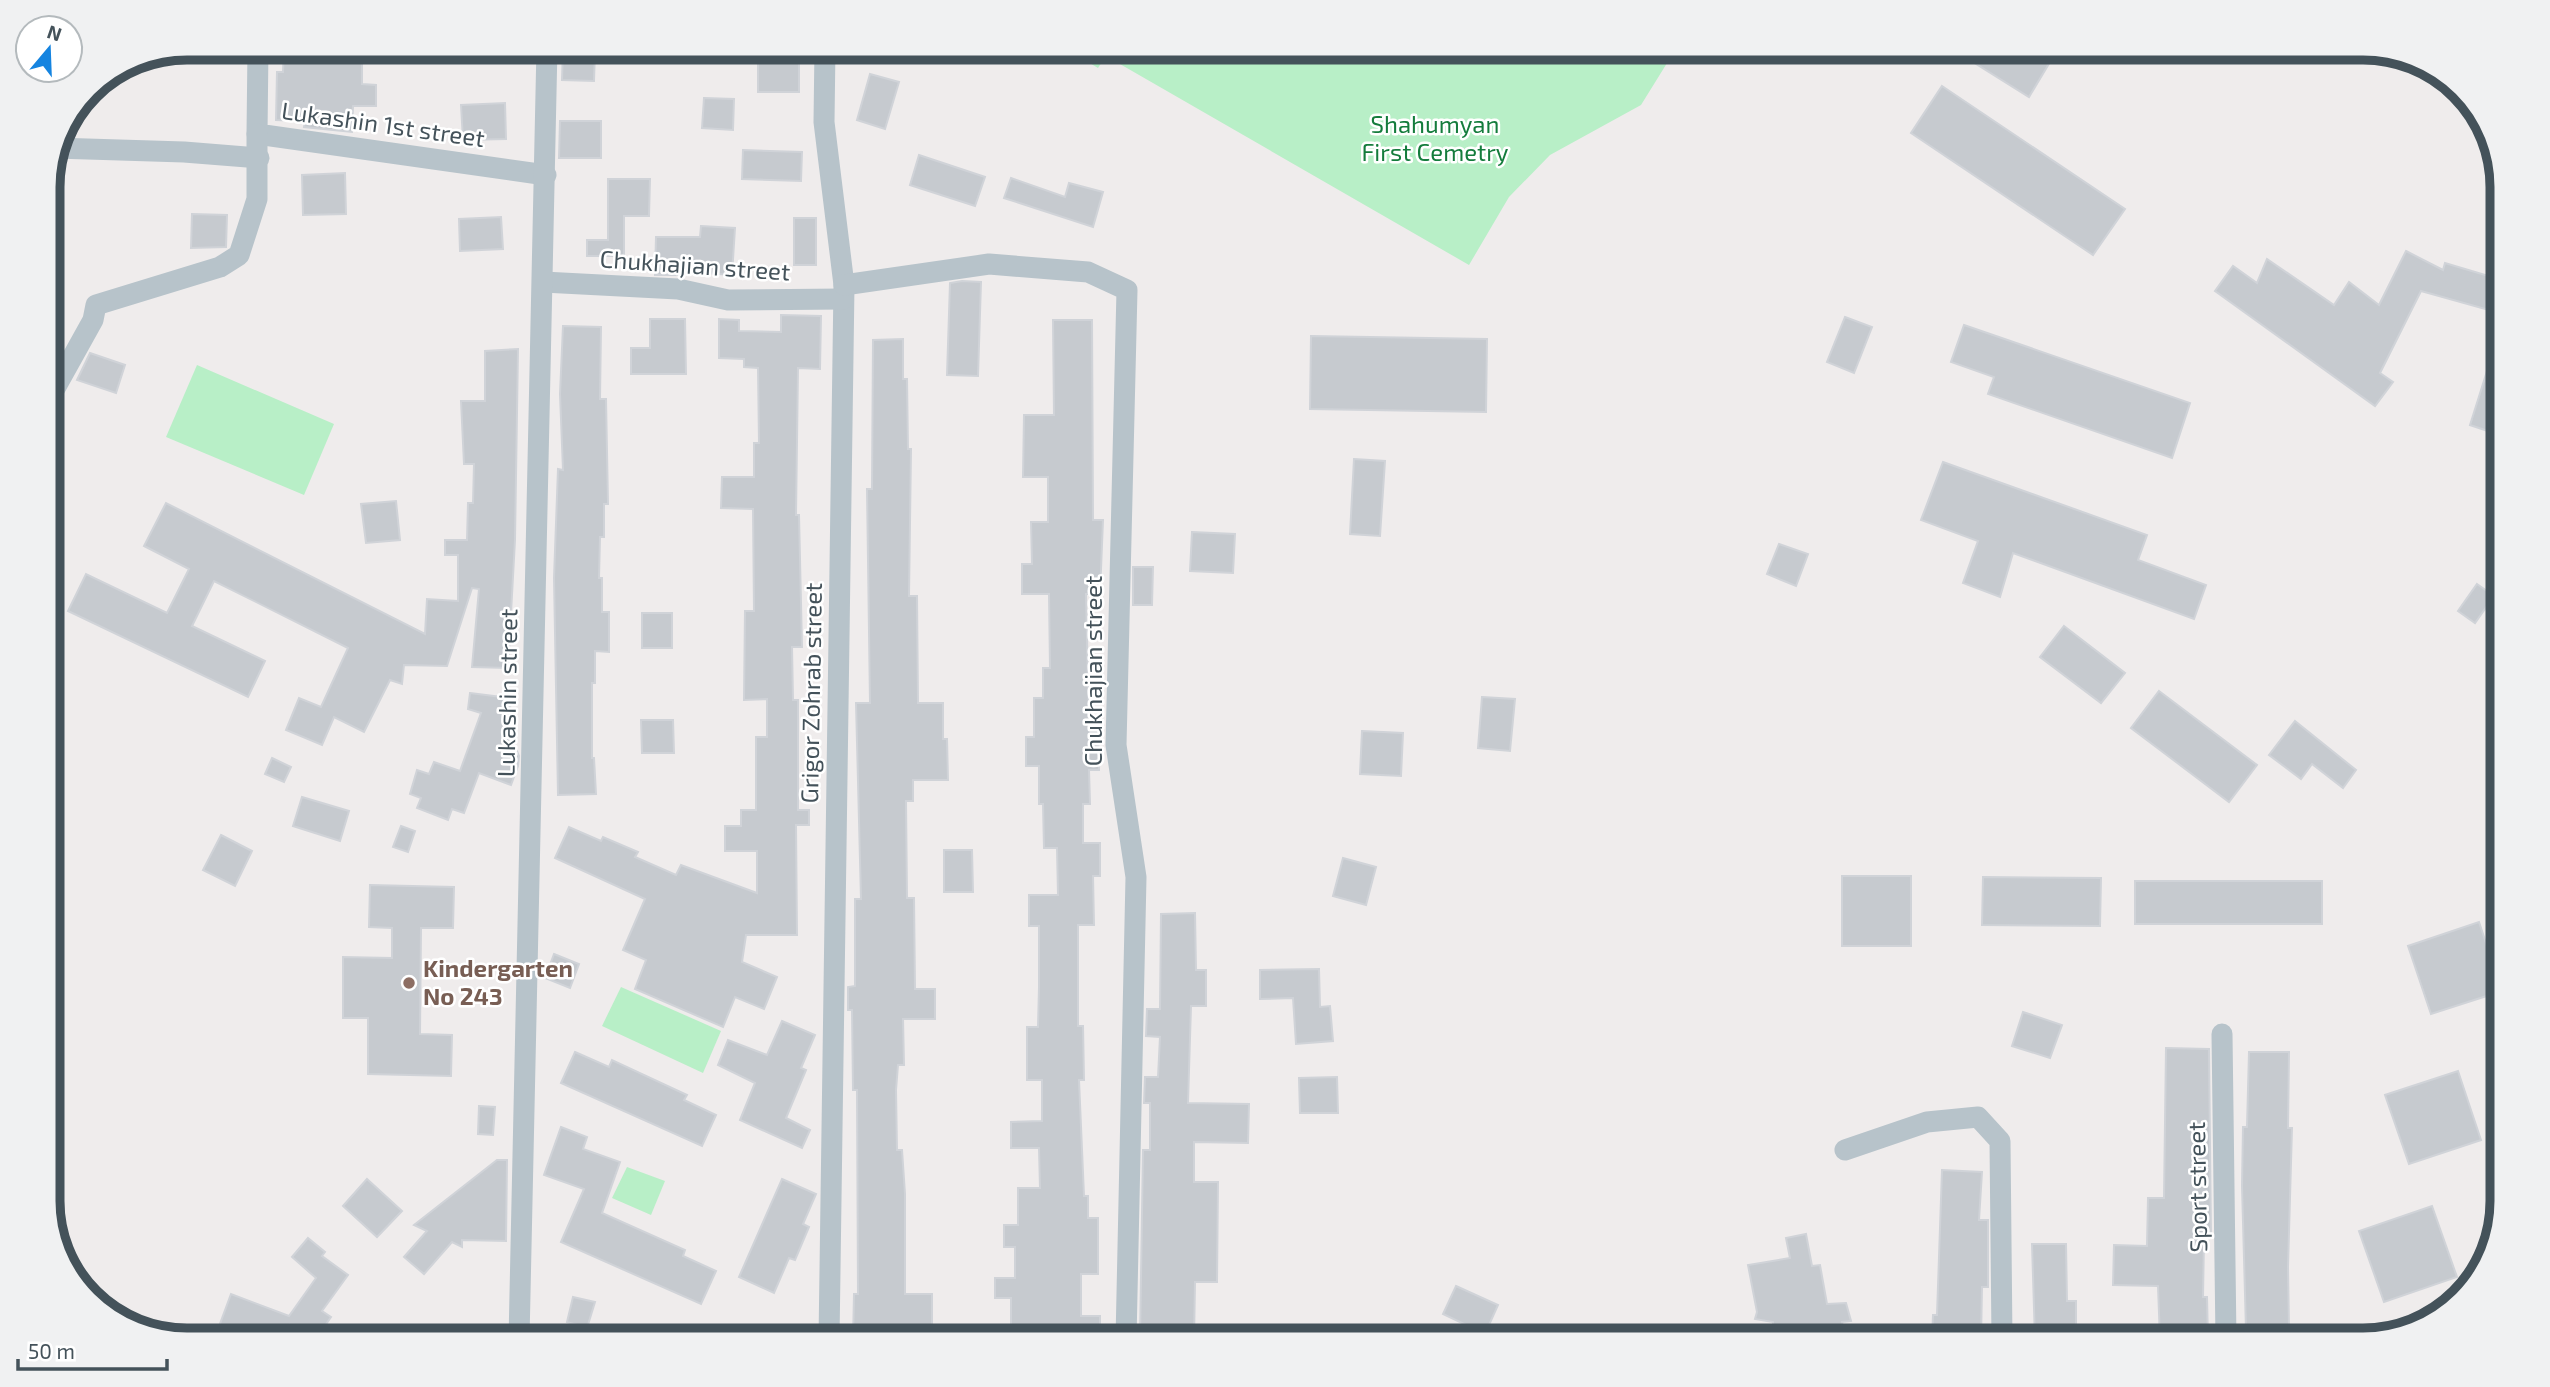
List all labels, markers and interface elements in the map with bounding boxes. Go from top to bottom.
north arrow [14,14,84,84]
text: N [44,19,65,46]
street label: Lukashin 1st street [280,95,487,152]
park label: Shahumyan First Cemetry [1361,109,1509,166]
street label: Chukhajian street [599,243,791,286]
street label: Chukhajian street [1078,576,1107,766]
street label: Grigor Zohrab street [794,582,827,804]
street label: Lukashin street [491,609,522,777]
place label: Kindergarten No 243 [423,953,573,1010]
marker: Kindergarten No 243 [401,975,417,991]
street label: Sport street [2181,1121,2212,1253]
scale bar [18,1328,166,1372]
text: 50 m [28,1338,75,1363]

